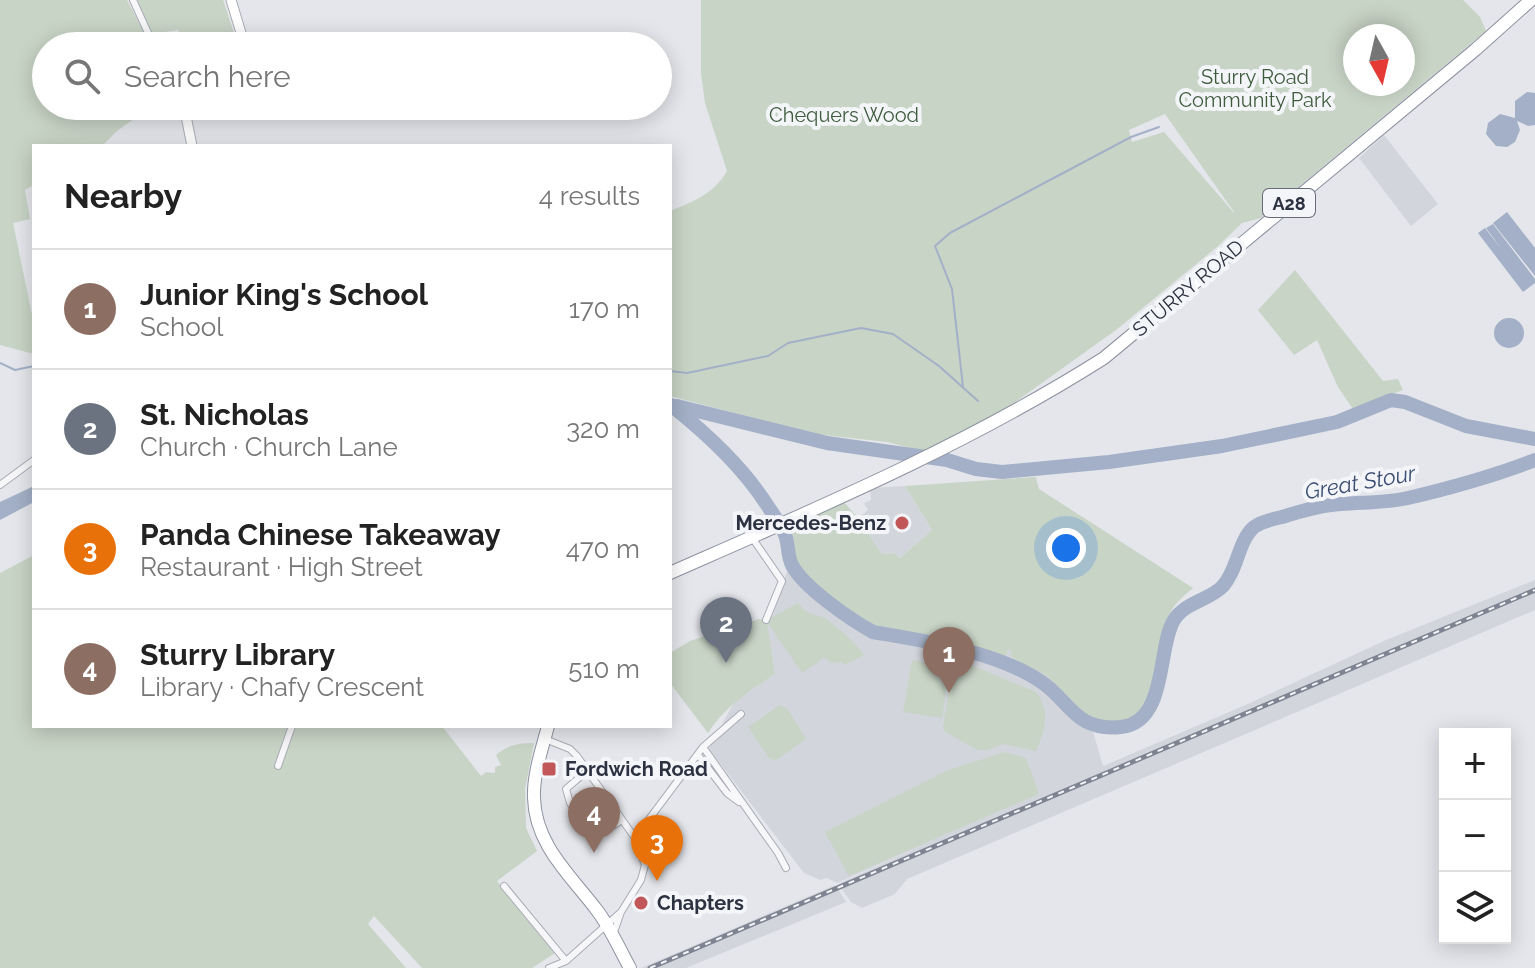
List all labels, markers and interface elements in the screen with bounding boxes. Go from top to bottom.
north arrow [1343,24,1415,96]
search box [32,32,672,120]
icon: search [60,54,104,98]
text: Search here [124,59,291,94]
park label: Sturry Road Community Park [1178,65,1332,112]
park label: Chequers Wood [769,103,919,127]
text: Nearby [64,176,182,216]
text: 4 results [539,181,640,211]
road number: A28 [1263,189,1315,217]
street label: STURRY ROAD [1128,235,1248,341]
text: Junior King's School [140,277,428,312]
text: 1 [84,294,96,324]
text: 170 m [569,294,640,324]
text: School [140,312,223,342]
text: St. Nicholas [140,397,309,432]
text: 2 [83,414,97,444]
text: 320 m [566,414,640,444]
text: Church · Church Lane [140,432,398,462]
water label: Great Stour [1303,459,1419,505]
place label: Mercedes-Benz [735,511,886,535]
marker: Mercedes-Benz [893,514,911,532]
text: Panda Chinese Takeaway [140,517,501,552]
your location [1046,528,1086,568]
text: 3 [83,534,97,564]
text: 470 m [566,534,640,564]
text: Restaurant · High Street [140,552,423,582]
pin: 2 [700,597,752,663]
pin: 1 [923,627,975,693]
text: Sturry Library [140,637,335,672]
text: 4 [83,654,97,684]
text: 510 m [568,654,640,684]
text: Library · Chafy Crescent [140,672,424,702]
map controls [1439,728,1511,944]
button: + [1439,728,1511,800]
place label: Fordwich Road [565,757,708,781]
marker: Fordwich Road [540,760,558,778]
pin: 4 [568,787,620,853]
button: − [1439,800,1511,872]
pin: 3 [631,815,683,881]
button: layers [1439,872,1511,944]
place label: Chapters [657,891,744,915]
marker: Chapters [632,894,650,912]

